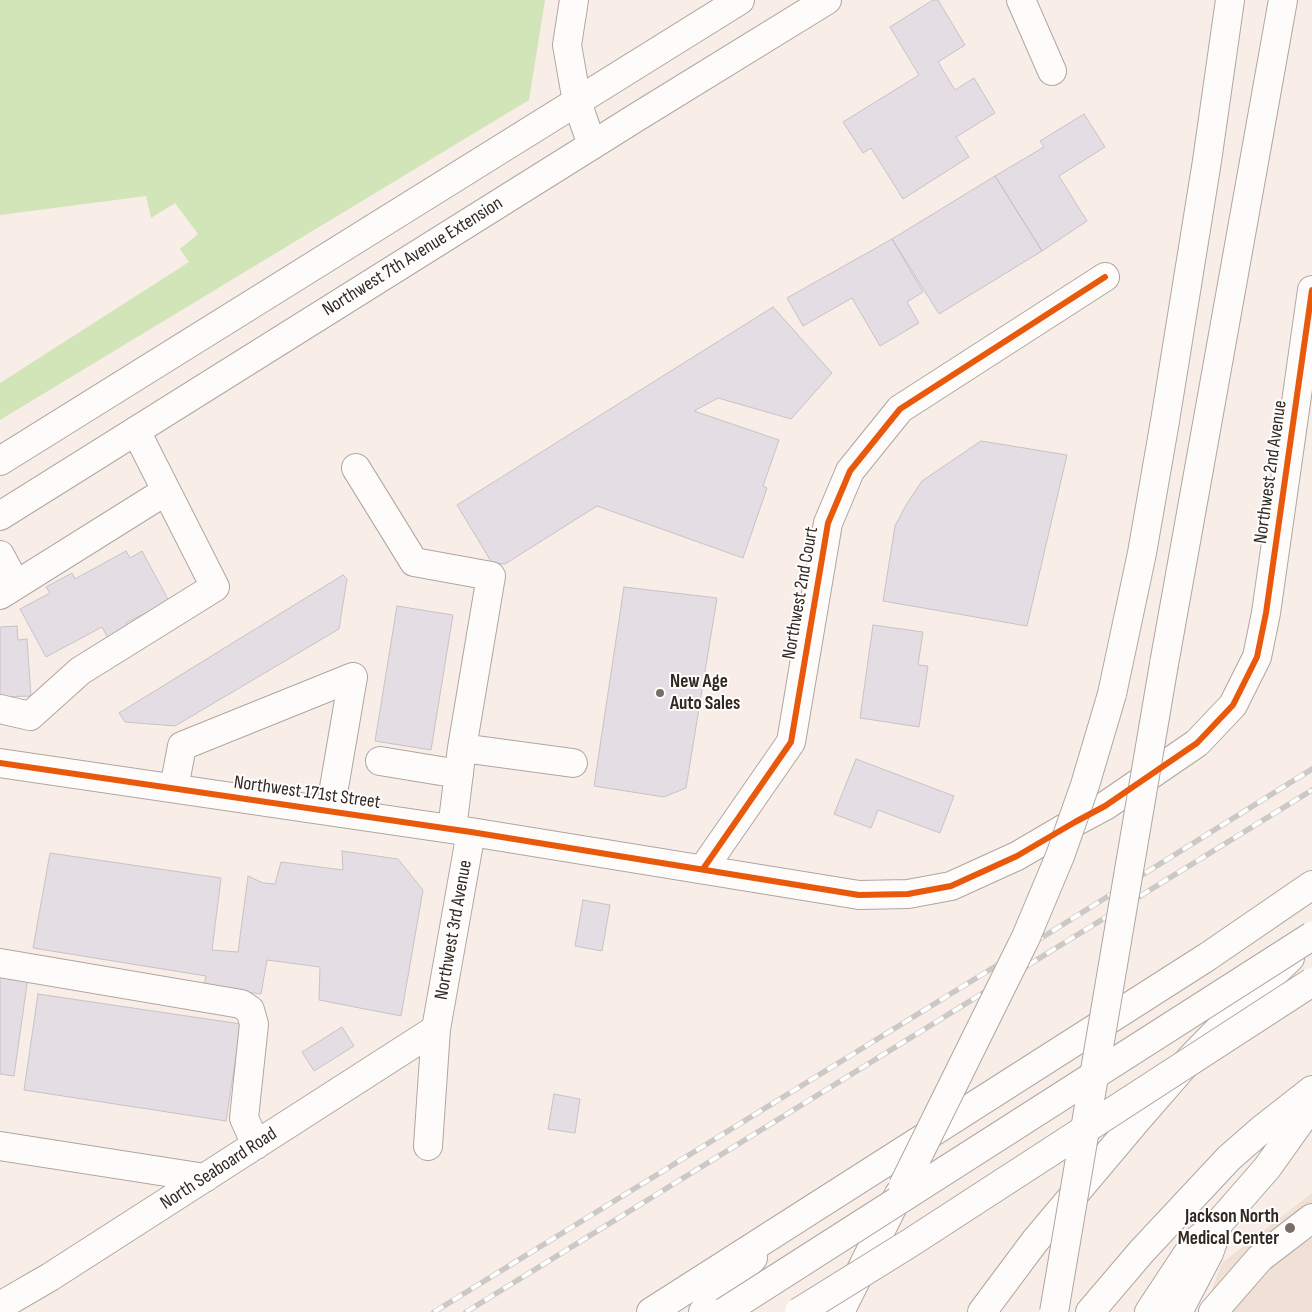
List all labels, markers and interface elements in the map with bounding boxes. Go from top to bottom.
street label: Northwest 7th Avenue Extension [319,192,507,322]
street label: Northwest 2nd Avenue [1250,399,1292,545]
street label: Northwest 2nd Court [778,525,824,661]
place label: New Age Auto Sales [670,671,740,715]
marker: New Age Auto Sales [654,687,666,699]
street label: Northwest 171st Street [232,771,382,815]
street label: Northwest 3rd Avenue [430,858,478,1002]
street label: North Seaboard Road [157,1123,281,1215]
place label: Jackson North Medical Center [1178,1206,1279,1250]
marker: Jackson North Medical Center [1283,1221,1297,1235]

